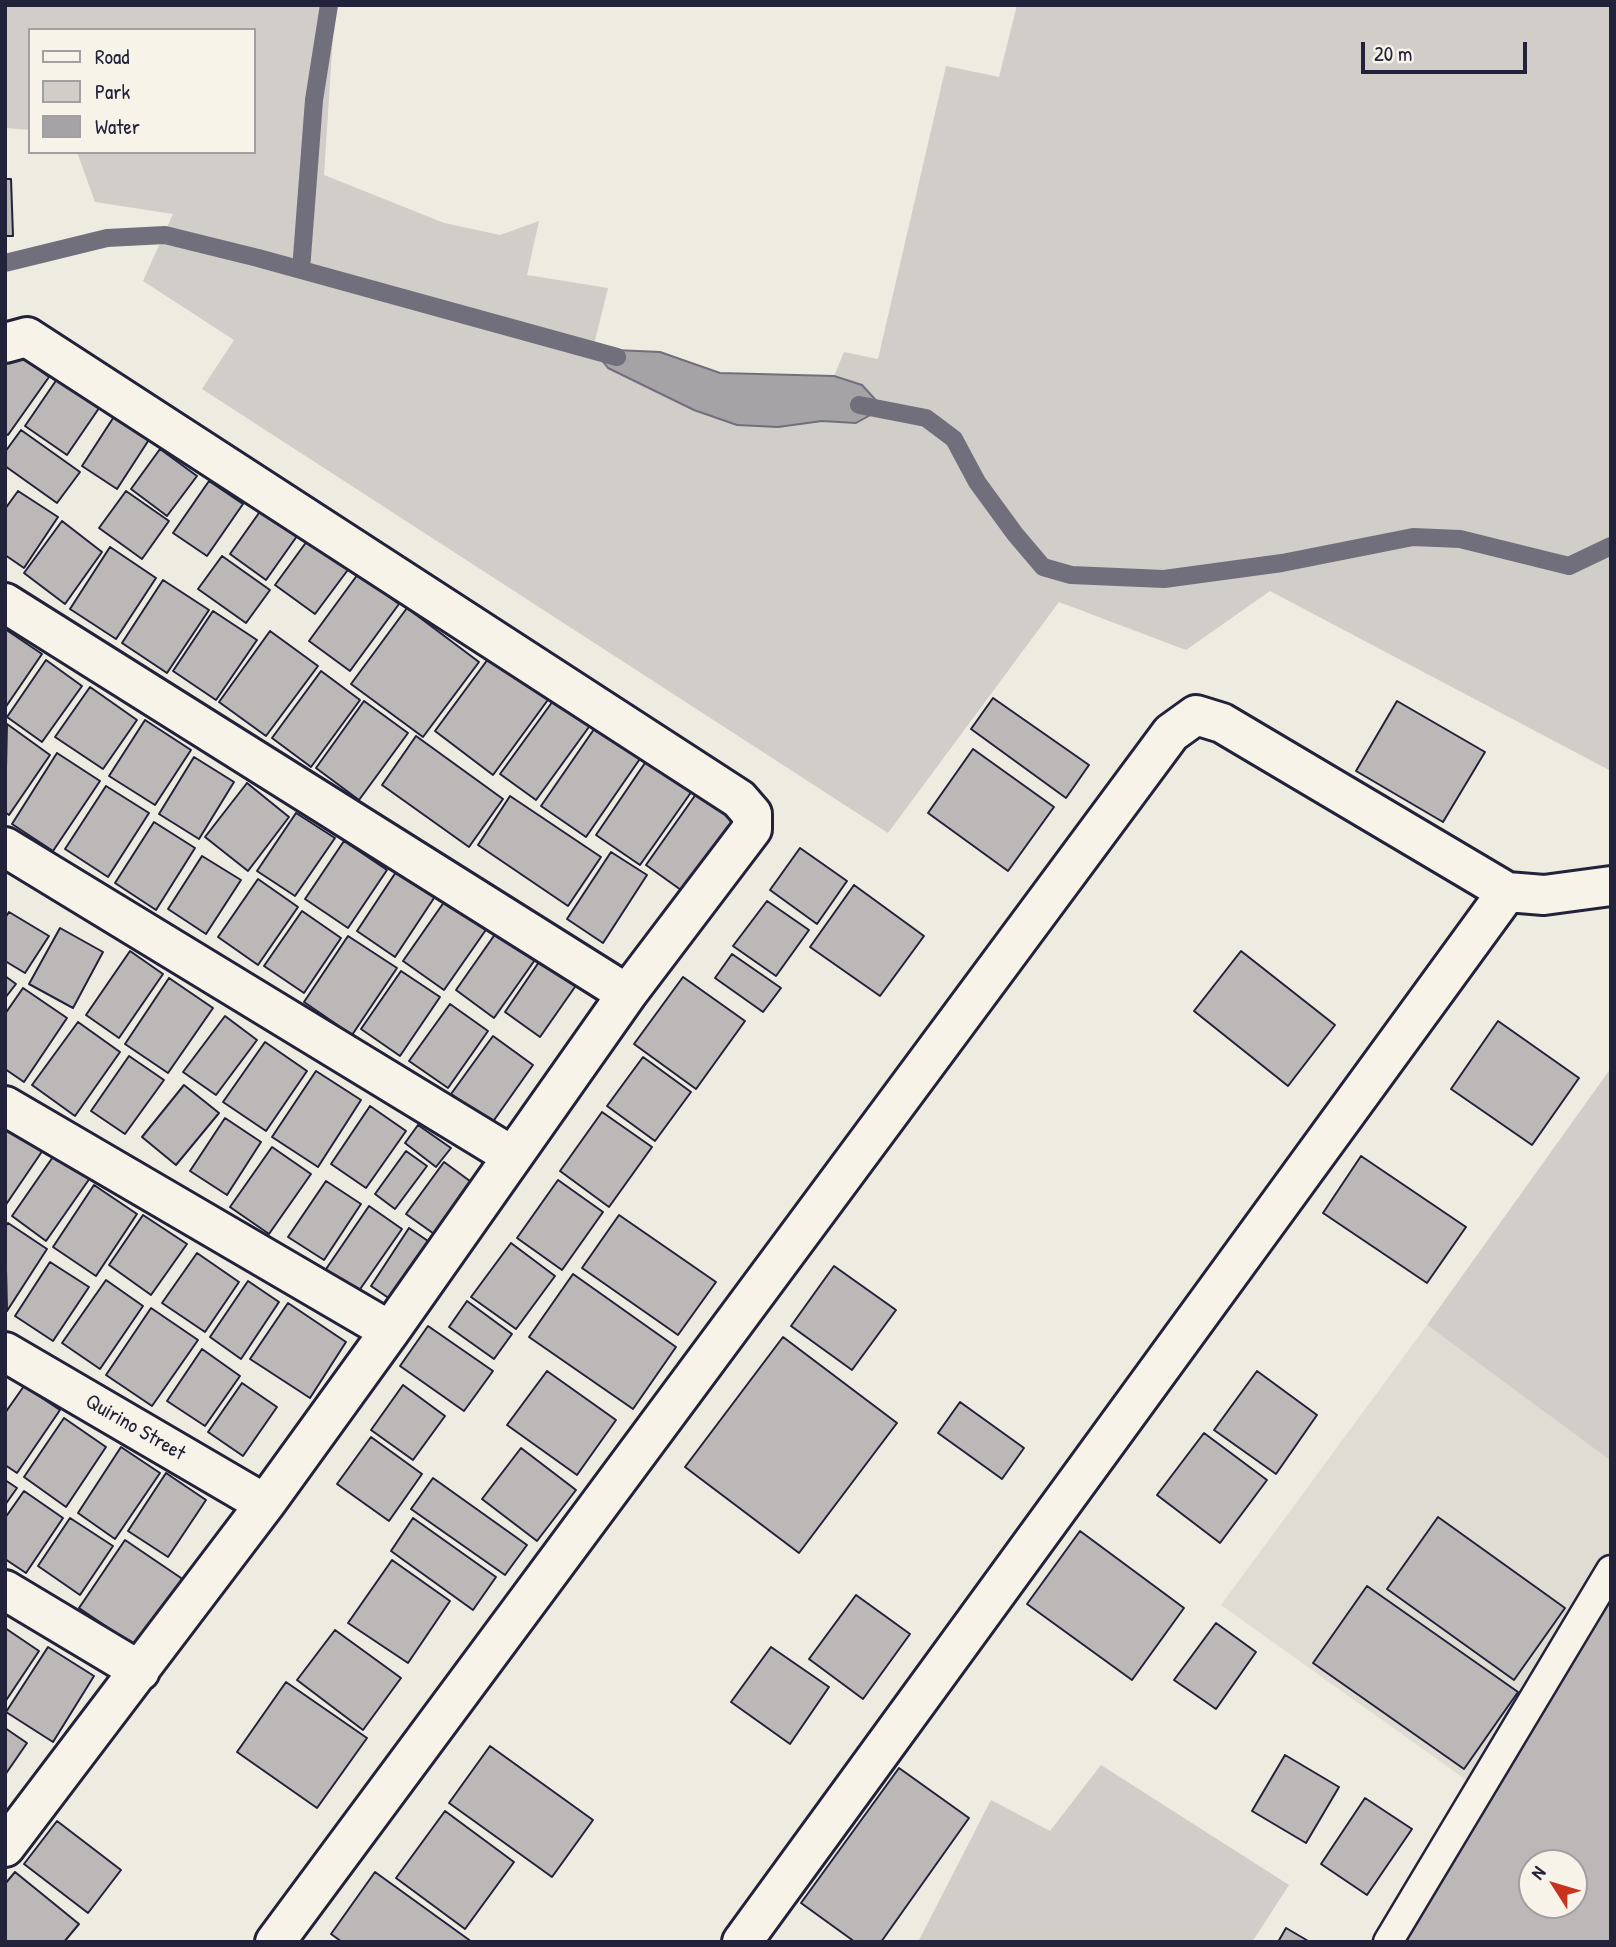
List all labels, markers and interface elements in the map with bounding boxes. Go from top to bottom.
legend [28,28,256,154]
scale bar [1364,28,1530,72]
text: 20 m [1374,39,1412,68]
text: Road [95,42,129,71]
text: Park [95,77,130,106]
text: Water [95,112,140,141]
street label: Quirino Street [80,1389,190,1467]
north arrow [1518,1849,1588,1919]
text: N [1524,1861,1551,1884]

